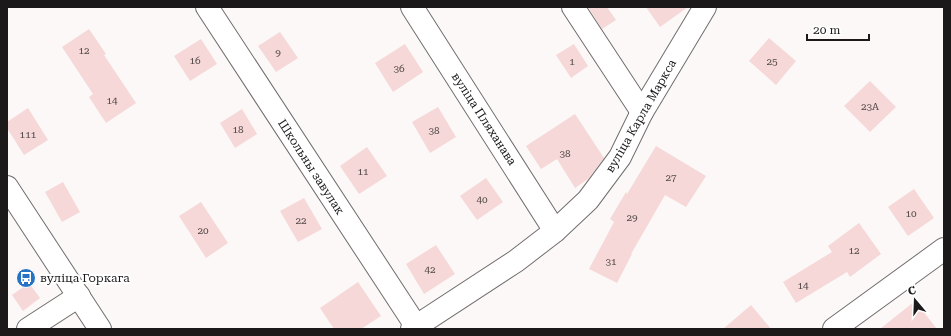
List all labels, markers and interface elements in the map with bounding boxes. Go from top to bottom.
scale bar [807,16,869,42]
text: 20 m [813,23,840,37]
house number: 12 [78,45,90,56]
house number: 9 [275,47,281,58]
house number: 16 [189,55,201,66]
house number: 1 [569,56,575,67]
street label: вуліца Карла Маркса [603,56,679,175]
house number: 25 [766,56,778,67]
house number: 36 [393,63,405,74]
street label: вуліца Пляханава [449,70,519,168]
house number: 14 [106,95,118,106]
house number: 23А [861,101,879,112]
street label: Школьны завулак [275,117,347,218]
house number: 18 [232,124,244,135]
house number: 38 [428,125,440,136]
house number: 111 [20,129,37,140]
house number: 38 [559,148,571,159]
house number: 11 [357,166,369,177]
house number: 27 [665,172,677,183]
house number: 40 [476,194,488,205]
house number: 10 [905,208,917,219]
house number: 29 [626,212,638,223]
house number: 22 [295,215,307,226]
house number: 20 [197,225,209,236]
house number: 12 [848,245,860,256]
house number: 31 [605,256,617,267]
house number: 42 [424,264,436,275]
bus stop icon: вуліца Горкага [15,267,37,289]
place label: вуліца Горкага [40,271,130,285]
house number: 14 [797,280,809,291]
north arrow [895,280,935,320]
text: С [906,284,918,298]

